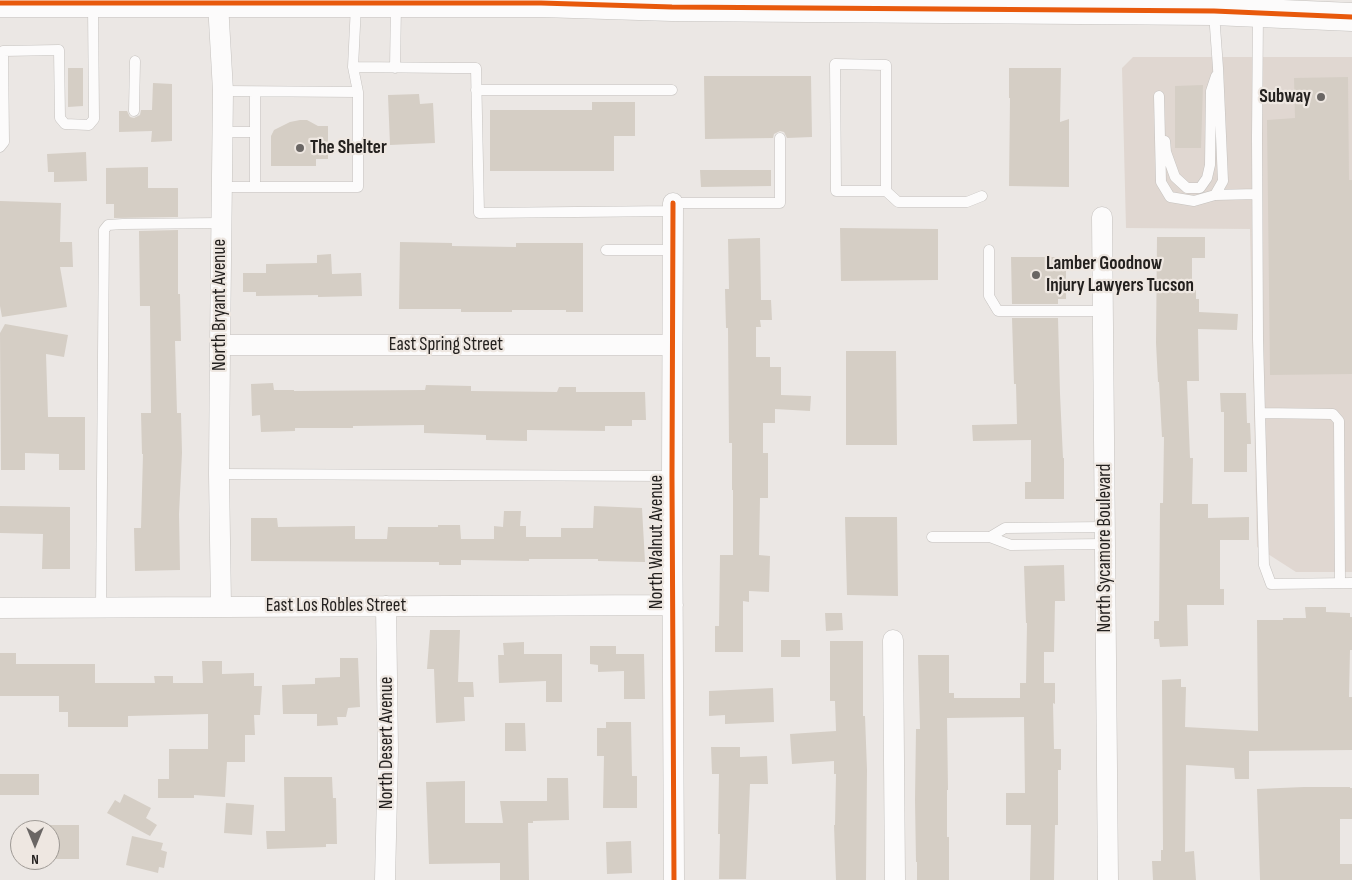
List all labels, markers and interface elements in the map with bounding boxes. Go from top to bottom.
place label: Subway [1259,86,1311,108]
marker: Subway [1315,91,1327,103]
place label: The Shelter [310,137,387,159]
marker: The Shelter [294,142,306,154]
street label: North Bryant Avenue [209,239,231,371]
place label: Lamber Goodnow Injury Lawyers Tucson [1046,253,1194,297]
marker: Lamber Goodnow Injury Lawyers Tucson [1030,269,1042,281]
street label: East Spring Street [389,334,503,356]
street label: North Sycamore Boulevard [1094,464,1116,632]
street label: North Walnut Avenue [646,475,668,609]
street label: East Los Robles Street [266,595,406,617]
street label: North Desert Avenue [376,677,398,809]
north arrow [10,820,60,870]
text: N [31,851,39,868]

